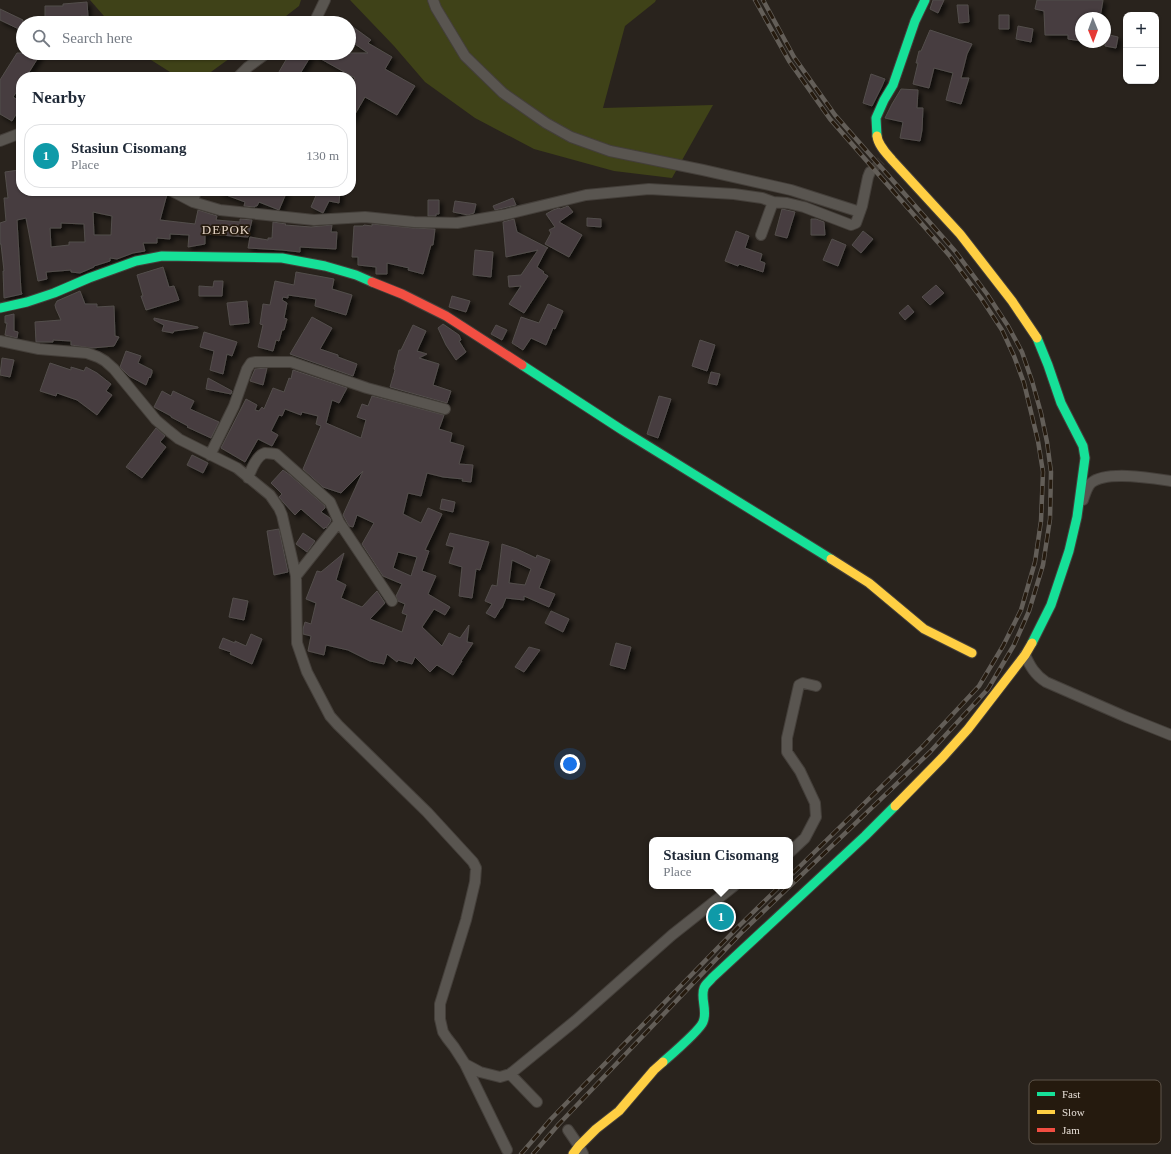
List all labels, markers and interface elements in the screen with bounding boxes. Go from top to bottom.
north arrow [1075,12,1111,48]
map controls [1123,12,1159,84]
button: + [1123,12,1159,48]
search box [16,16,356,60]
icon: search [30,27,52,49]
text: Search here [62,30,132,46]
button: − [1123,48,1159,84]
text: Nearby [32,88,86,107]
text: Stasiun Cisomang [71,140,186,156]
text: 1 [43,148,49,163]
text: 130 m [306,148,339,163]
text: Place [71,157,99,172]
district label: DEPOK [202,222,250,237]
your location [560,754,580,774]
popup [649,837,793,889]
text: Stasiun Cisomang [663,847,779,863]
text: Place [663,864,691,879]
pin: 1 [708,902,734,932]
legend [1029,1080,1161,1144]
text: Fast [1062,1088,1080,1100]
text: Slow [1062,1106,1085,1118]
text: Jam [1062,1124,1080,1136]

